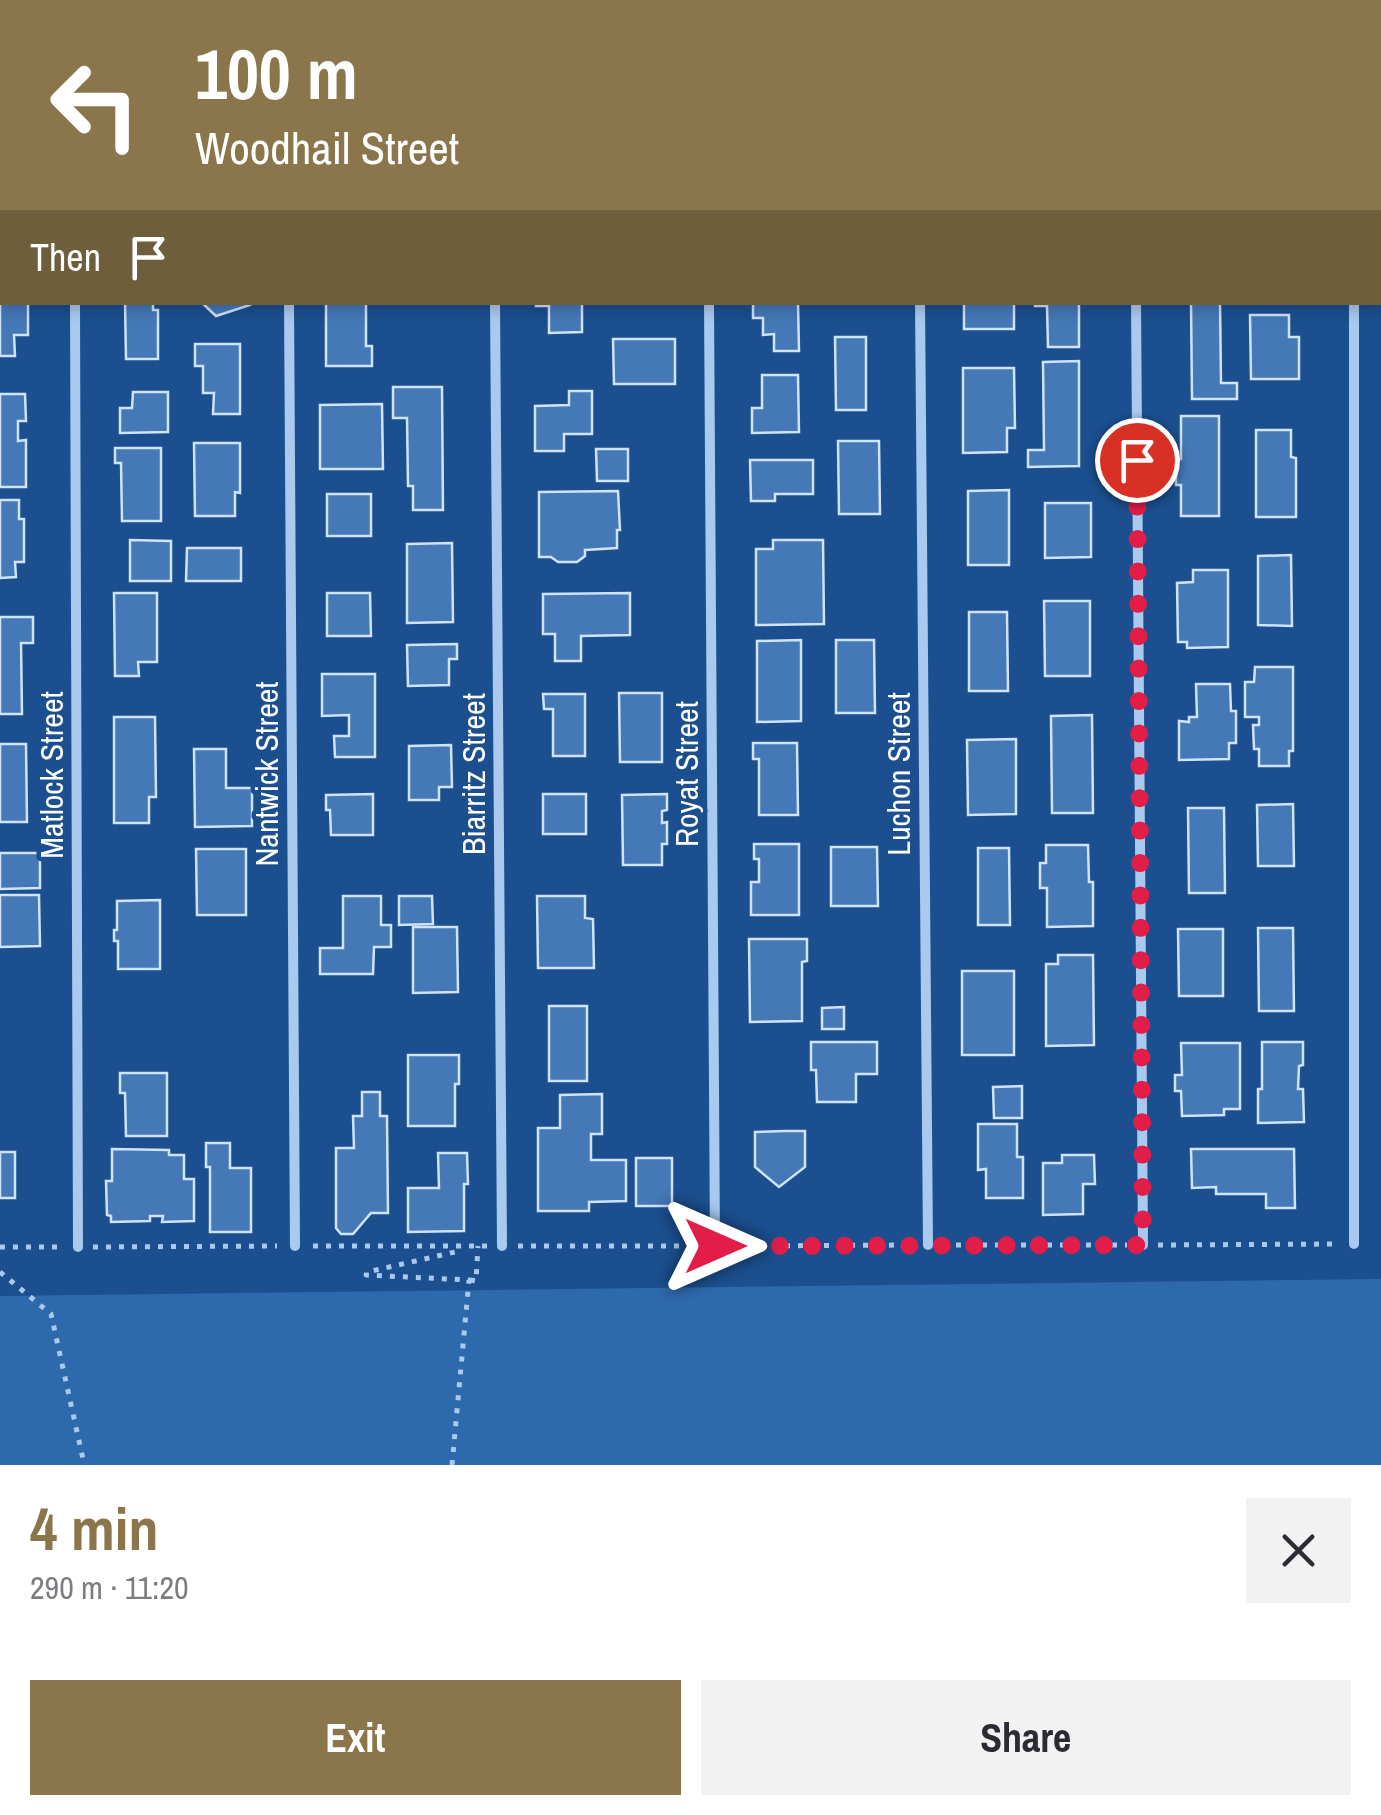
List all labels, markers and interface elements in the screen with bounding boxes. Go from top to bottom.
text: 100 m [195,27,358,121]
icon: left [30,40,160,170]
text: Woodhail Street [195,117,459,178]
icon: arrive [121,230,176,285]
text: Then [30,232,101,283]
pin [1095,418,1180,503]
icon: arrive [1110,433,1165,488]
street label: Nantwick Street [245,681,288,867]
street label: Matlock Street [30,691,73,859]
street label: Luchon Street [877,692,920,856]
street label: Biarritz Street [452,693,495,855]
street label: Royat Street [665,701,708,847]
position arrow [663,1194,767,1298]
text: 4 min [30,1488,159,1569]
button: close [1246,1498,1351,1603]
text: 290 m · 11:20 [30,1566,189,1609]
button: Exit [30,1680,681,1795]
button: Share [701,1680,1351,1795]

